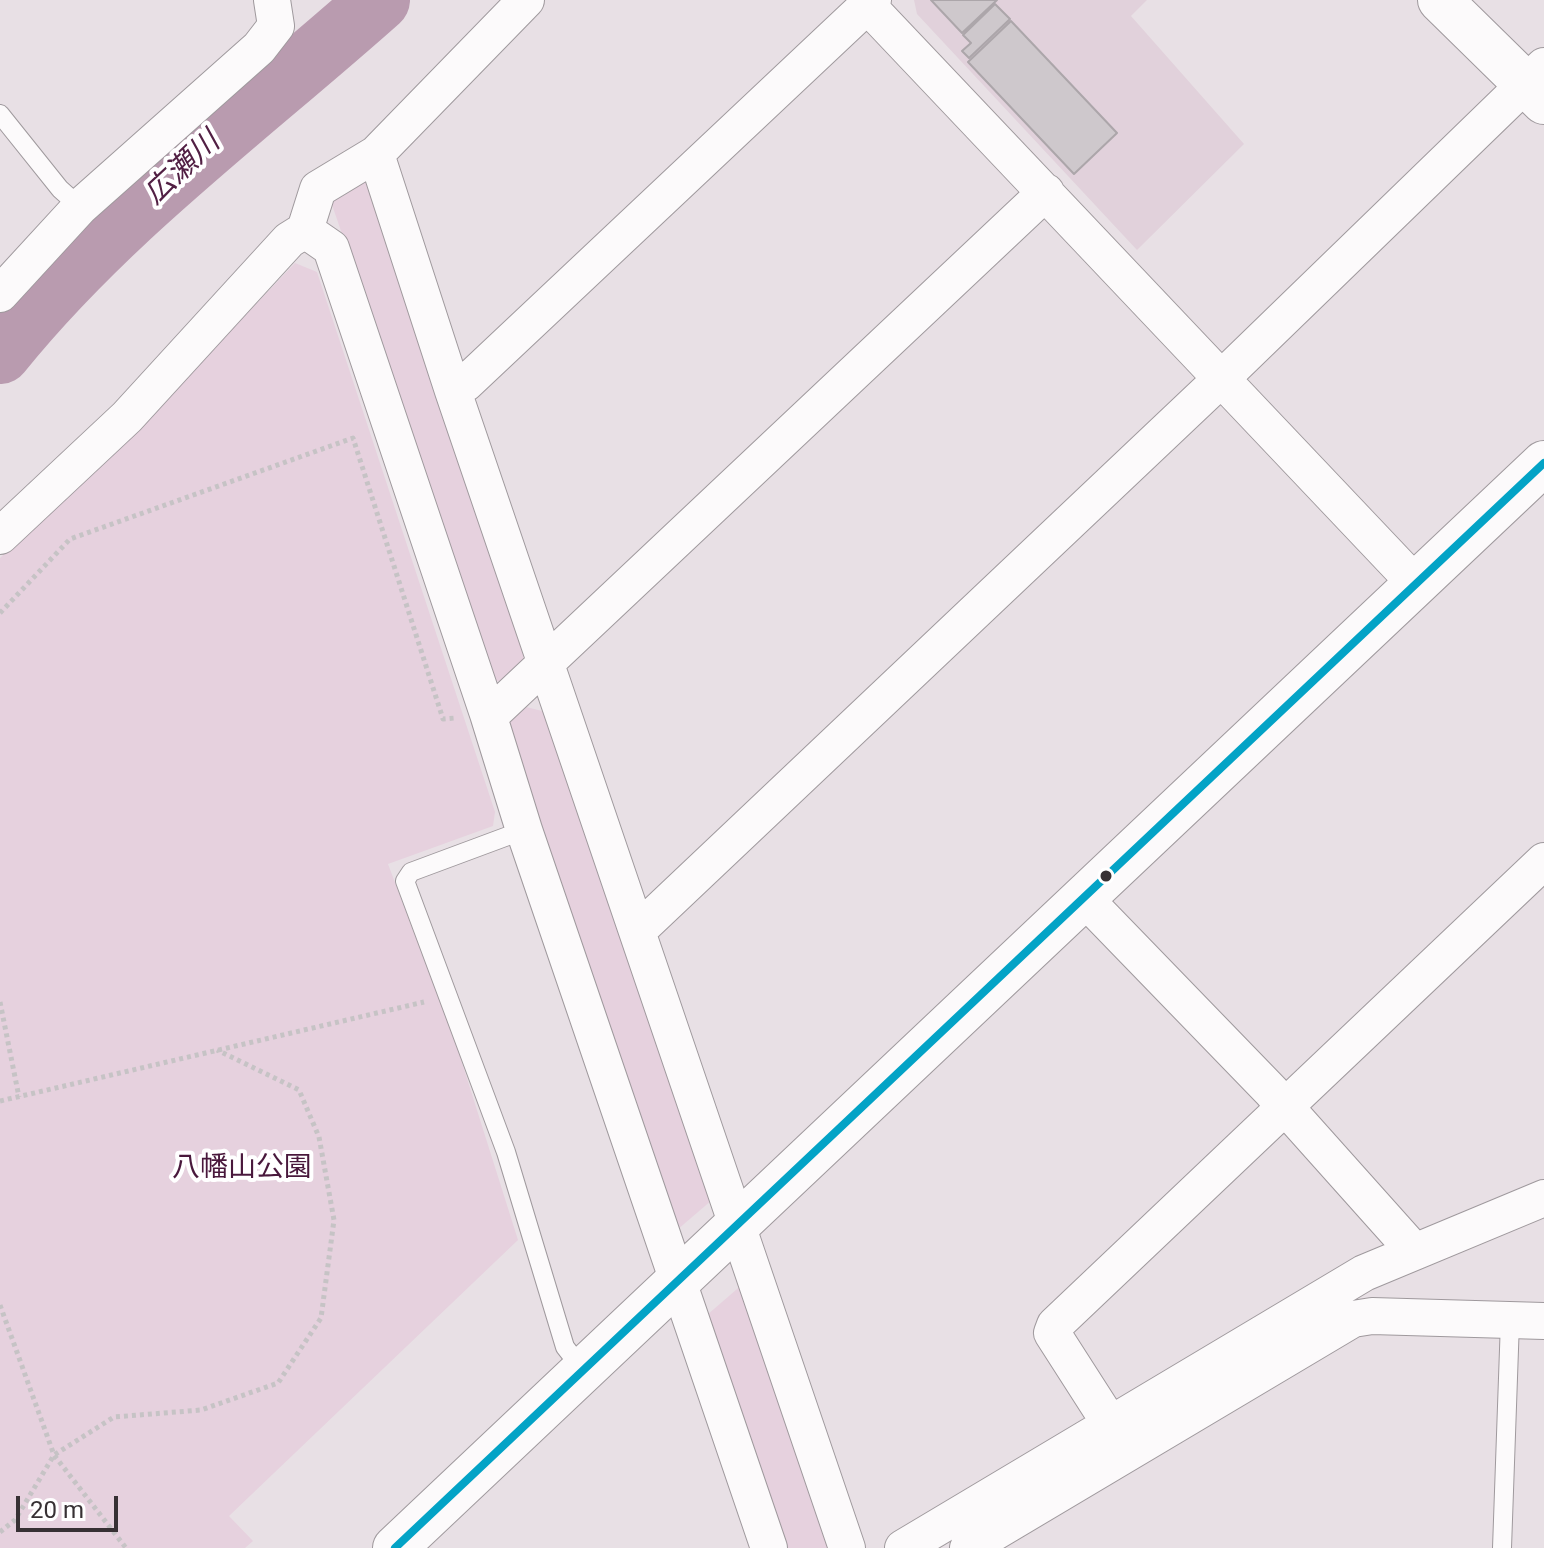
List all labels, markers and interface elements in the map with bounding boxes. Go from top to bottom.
water label: 広瀬川 [138,125,228,213]
unlabelled marker [1098,868,1114,884]
park label: 八幡山公園 [172,1152,312,1186]
scale bar [20,1480,122,1530]
text: 20 m [30,1496,84,1524]

